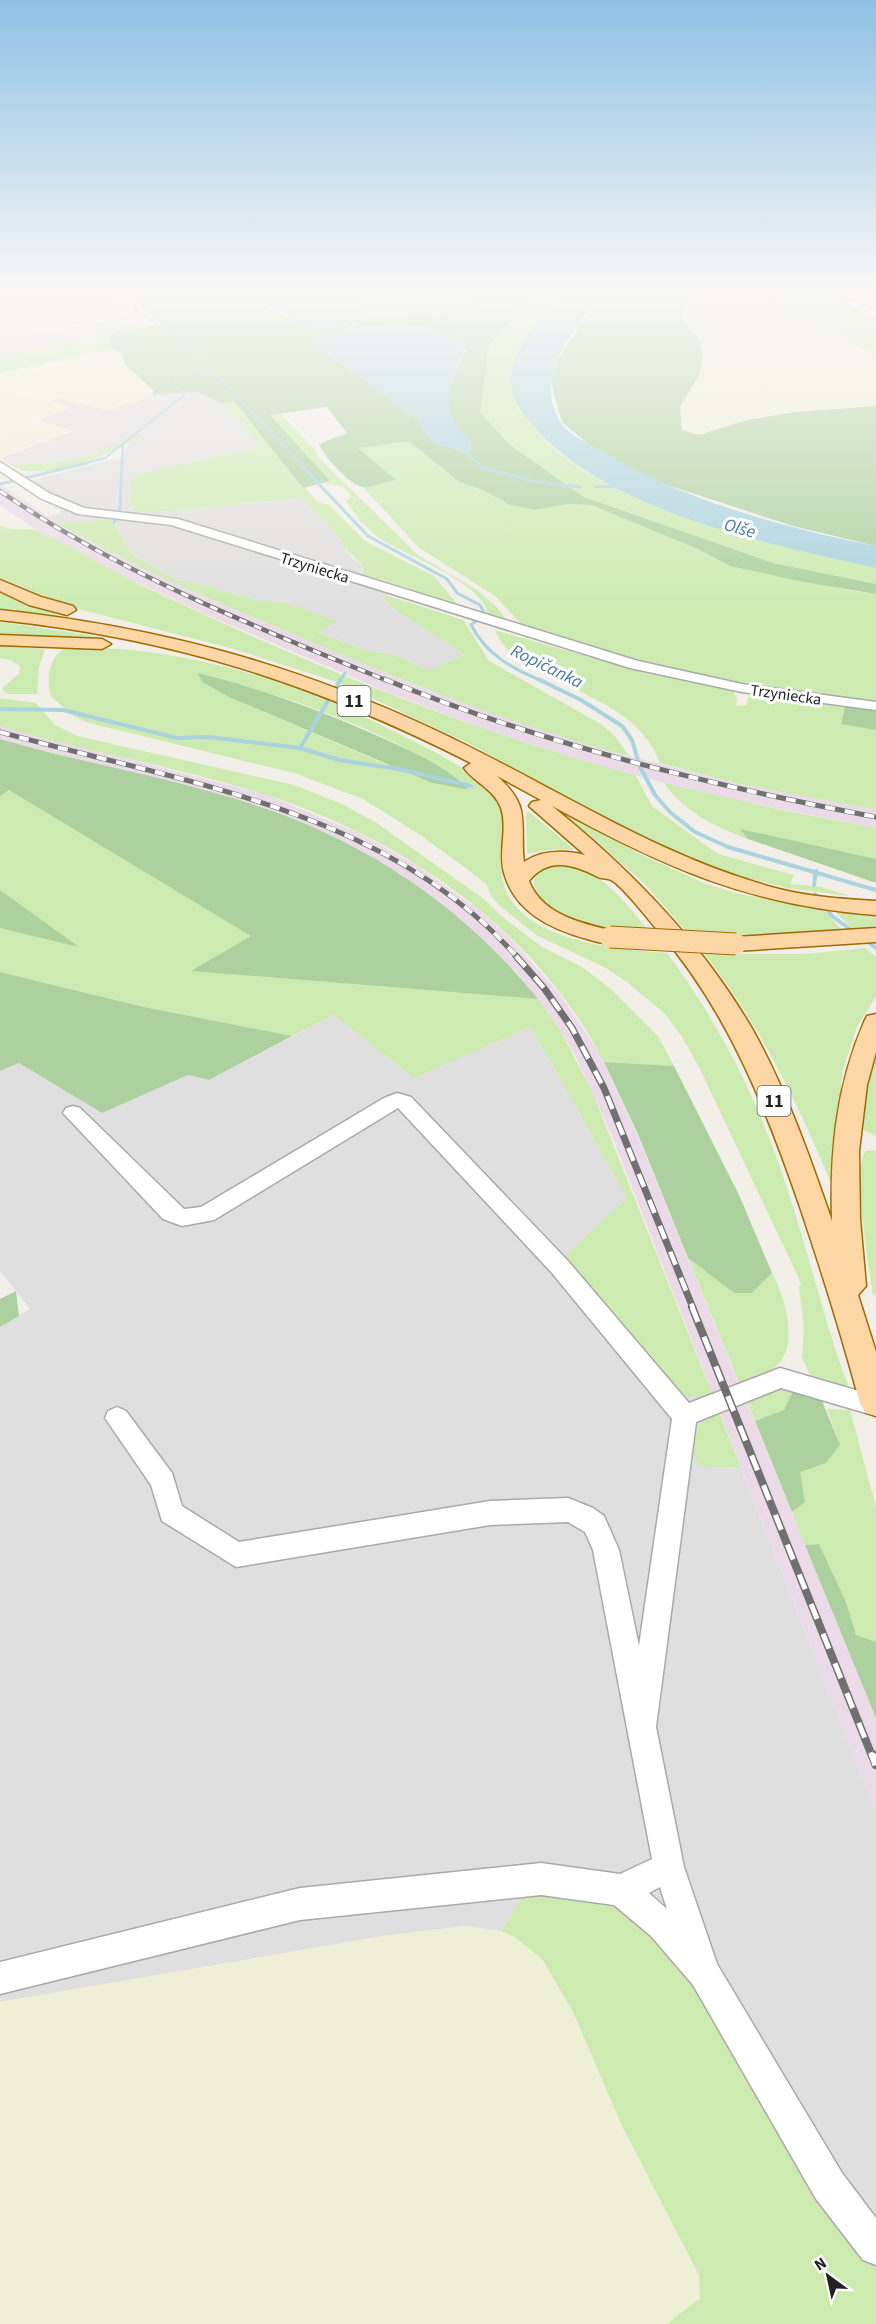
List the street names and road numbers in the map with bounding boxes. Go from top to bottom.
street label: Trzyniecka [277,547,352,589]
street label: Trzyniecka [749,679,823,711]
road number: 11 [338,686,370,716]
road number: 11 [758,1086,790,1116]

